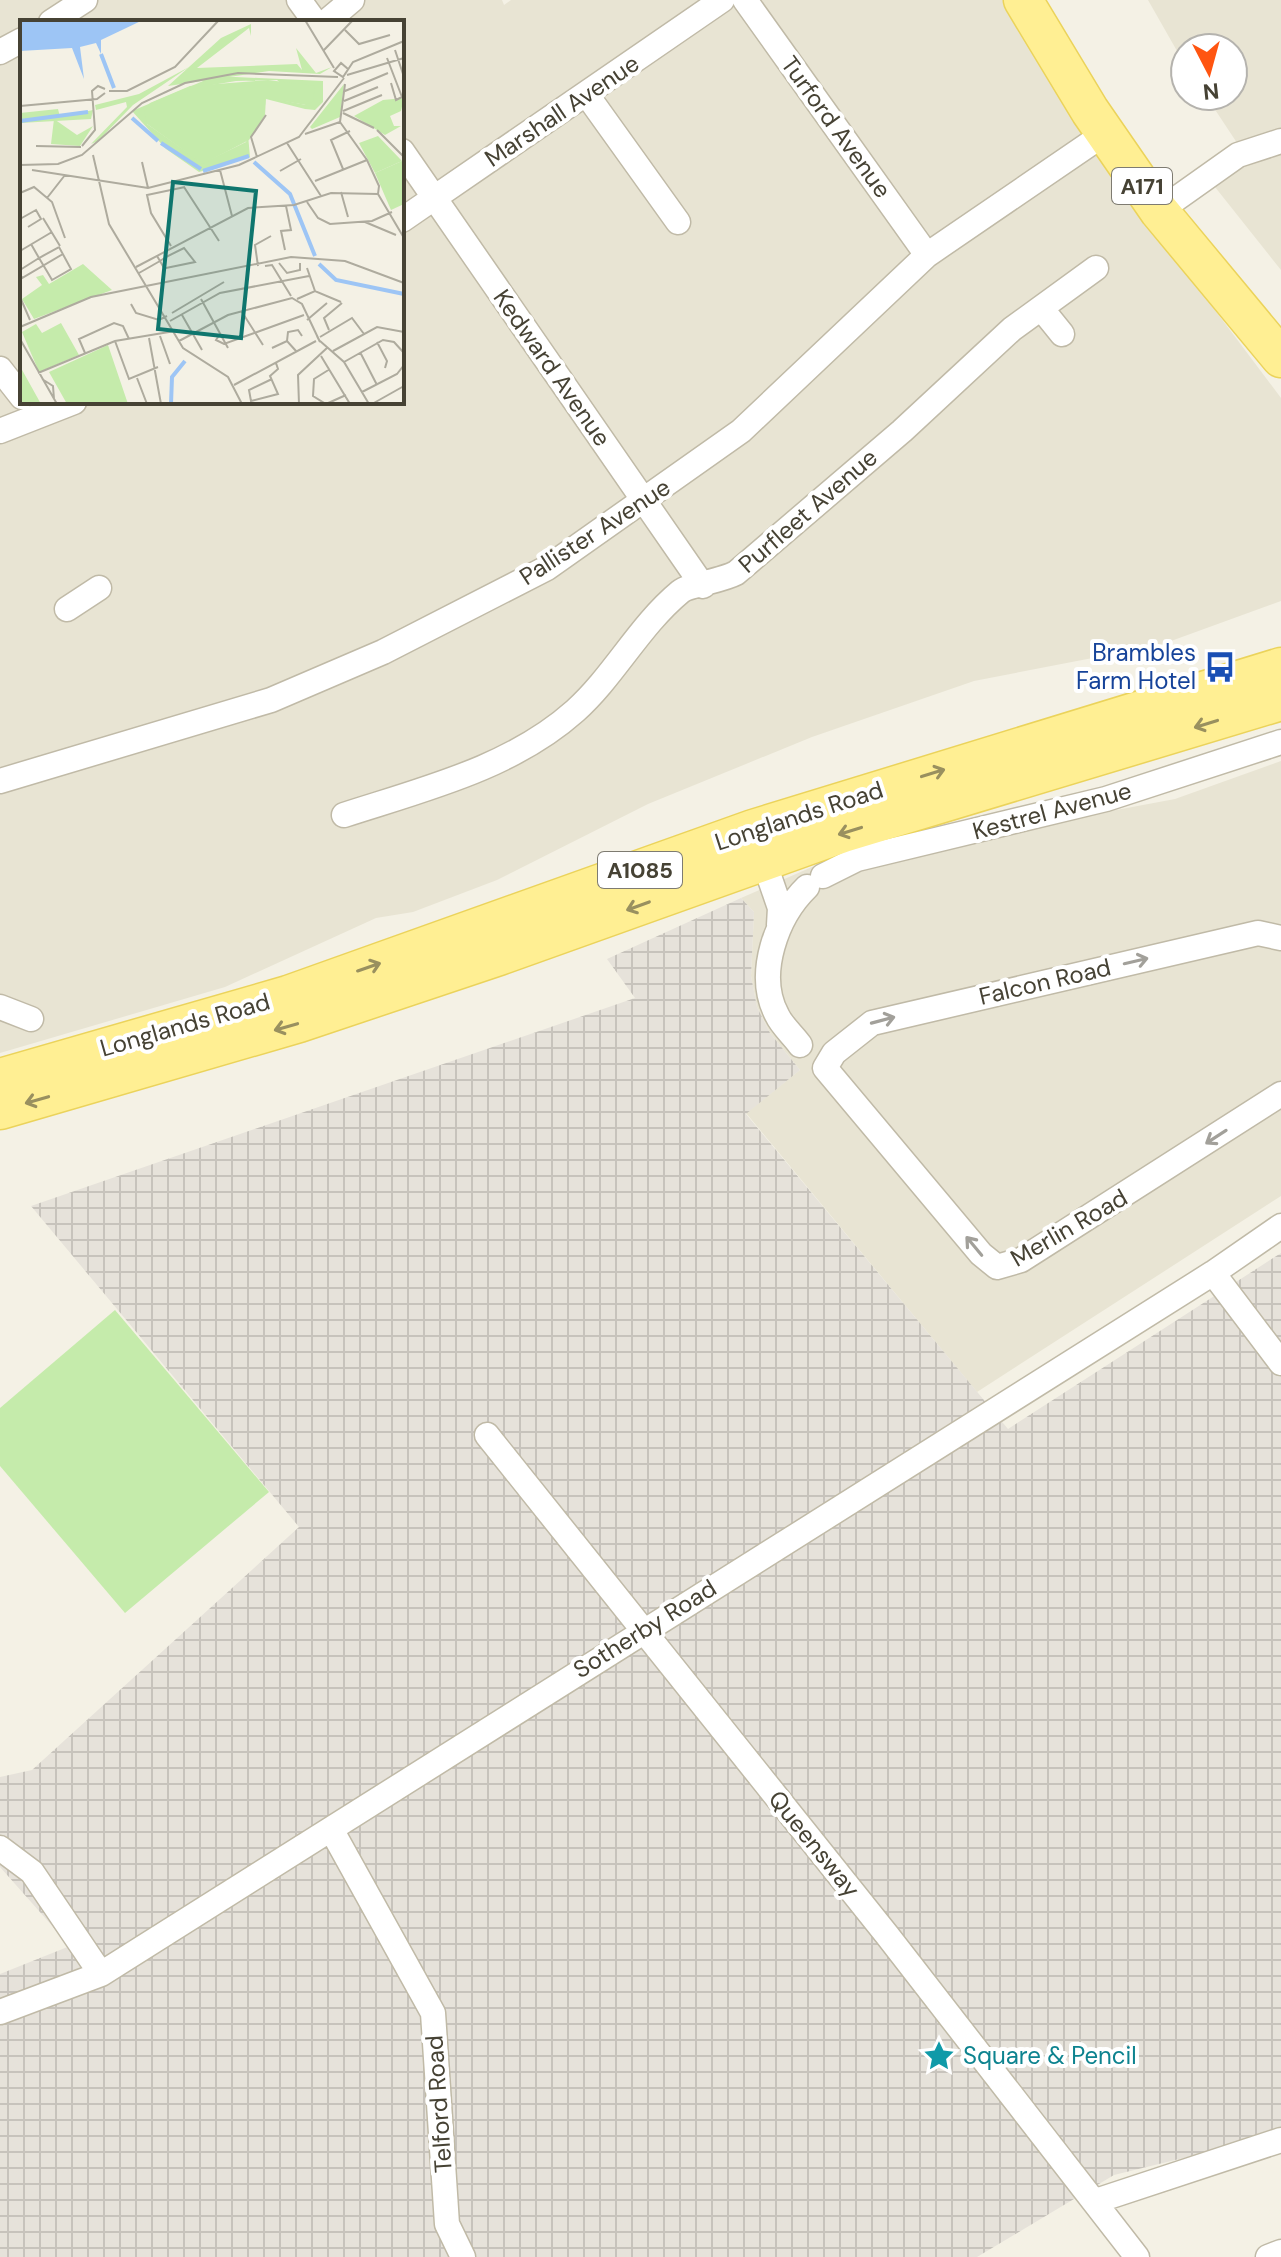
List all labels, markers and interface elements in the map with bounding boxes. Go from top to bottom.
inset map [20,20,404,404]
north arrow [1169,32,1249,112]
street label: Marshall Avenue [479,47,645,174]
street label: Turford Avenue [774,50,898,204]
text: N [1202,76,1221,107]
road number: A171 [1112,168,1172,204]
street label: Kedward Avenue [487,283,618,452]
street label: Purfleet Avenue [732,442,884,579]
street label: Pallister Avenue [513,471,676,592]
place label: Brambles Farm Hotel [1076,637,1196,696]
bus stop icon: Brambles Farm Hotel [1203,650,1237,684]
one-way arrow [1194,717,1219,732]
one-way arrow [920,764,945,779]
street label: Longlands Road [711,774,887,857]
street label: Kestrel Avenue [969,774,1135,847]
one-way arrow [838,824,864,839]
road number: A1085 [598,852,682,888]
one-way arrow [626,900,651,915]
street label: Falcon Road [976,951,1114,1012]
one-way arrow [1123,953,1149,968]
one-way arrow [357,958,382,973]
street label: Longlands Road [96,985,273,1064]
one-way arrow [870,1012,896,1027]
one-way arrow [274,1020,300,1035]
one-way arrow [24,1093,50,1108]
one-way arrow [1205,1130,1228,1146]
street label: Merlin Road [1005,1182,1133,1273]
one-way arrow [965,1236,983,1256]
street label: Sotherby Road [567,1572,722,1685]
street label: Queensway [762,1784,867,1904]
street label: Telford Road [418,2034,459,2174]
place icon: Square & Pencil [922,2039,956,2073]
place label: Square & Pencil [963,2040,1137,2071]

